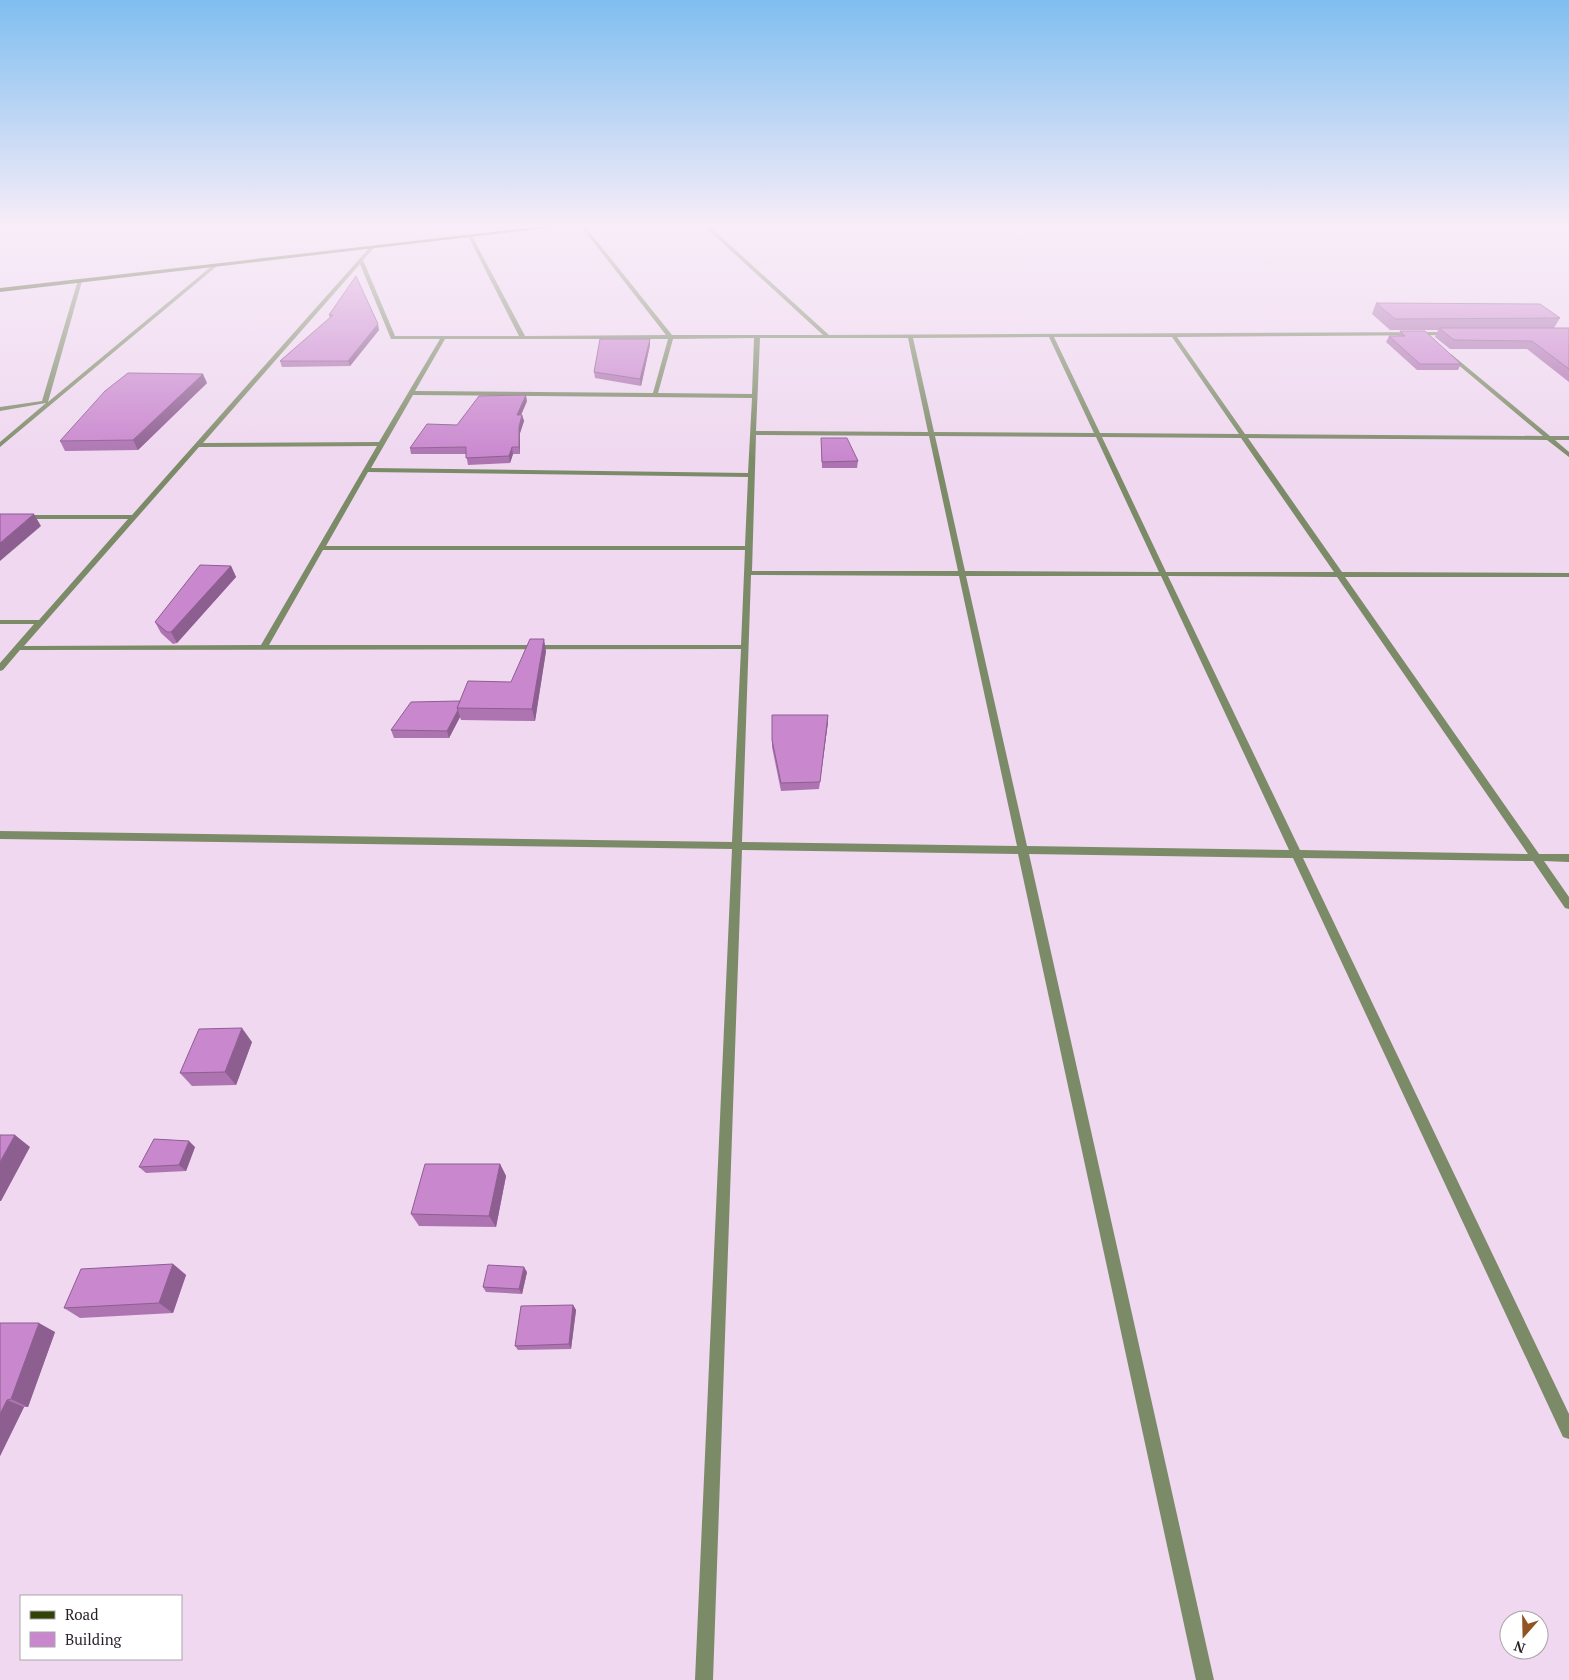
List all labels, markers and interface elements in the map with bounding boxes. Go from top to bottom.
legend [20,1595,182,1660]
text: Road [65,1604,98,1624]
north arrow [1499,1610,1549,1660]
text: Building [65,1629,123,1649]
text: N [1511,1637,1528,1658]

